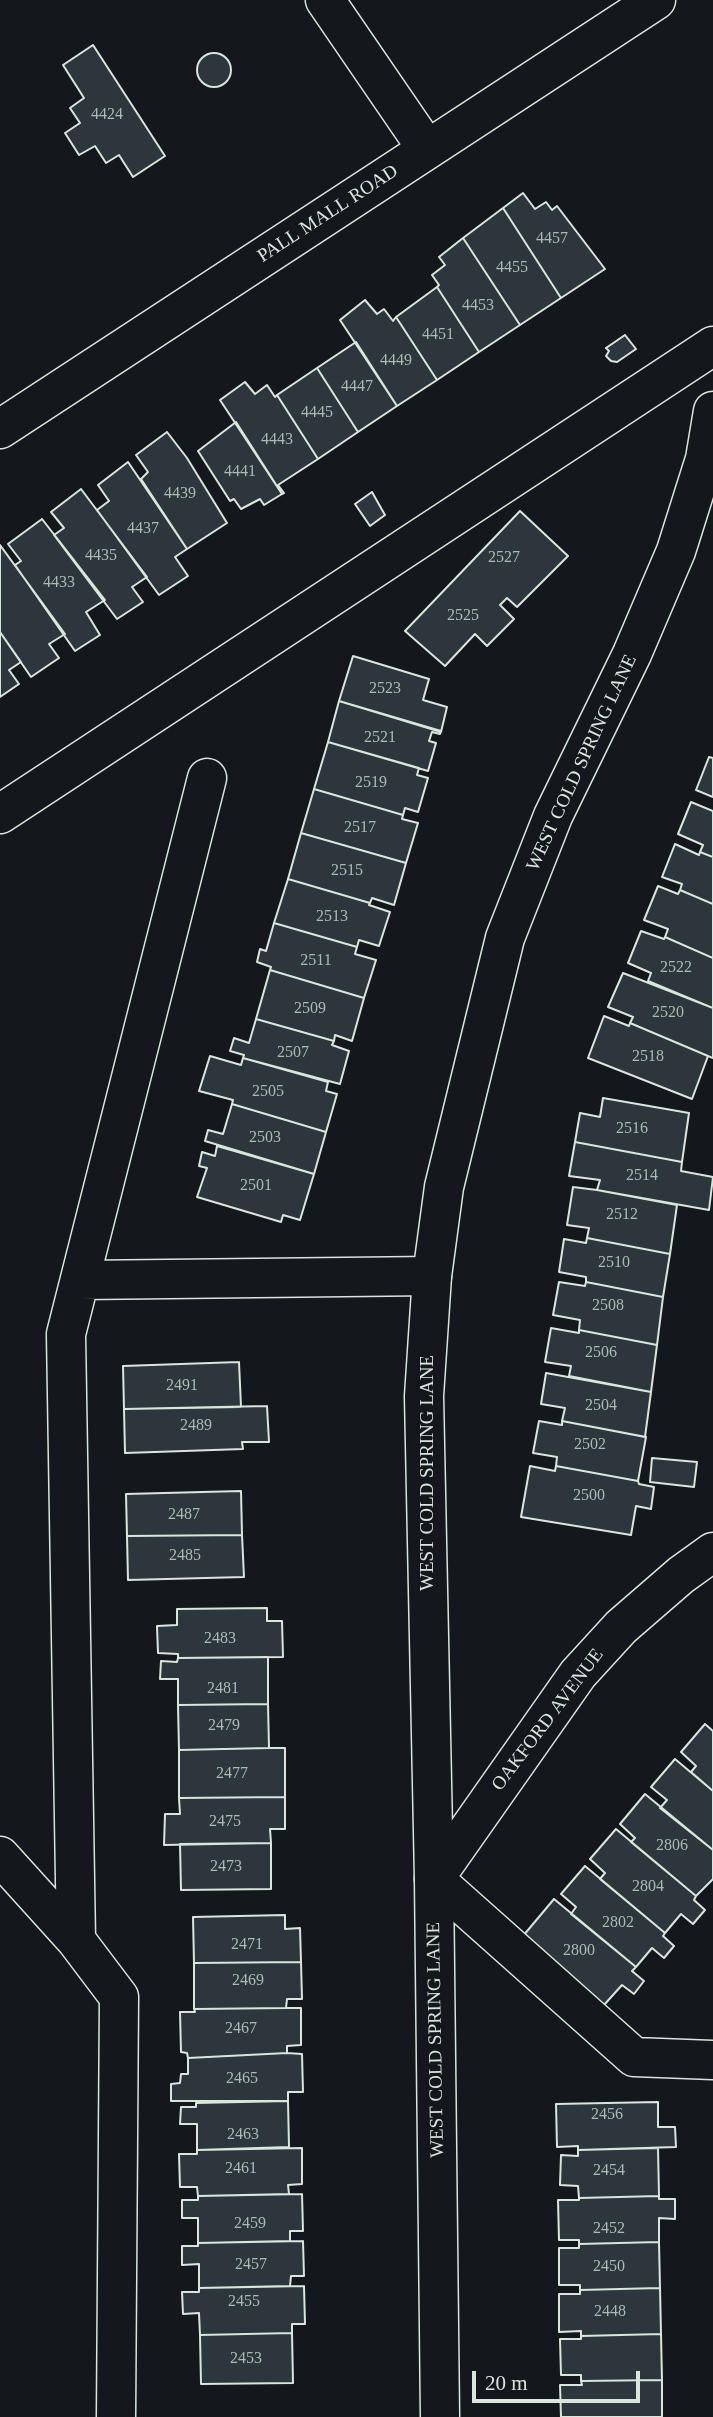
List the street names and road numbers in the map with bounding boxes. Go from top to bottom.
street label: PALL MALL ROAD [253,160,403,268]
street label: WEST COLD SPRING LANE [522,651,642,875]
street label: WEST COLD SPRING LANE [417,1355,439,1591]
street label: OAKFORD AVENUE [487,1644,609,1796]
street label: WEST COLD SPRING LANE [423,1922,449,2158]

